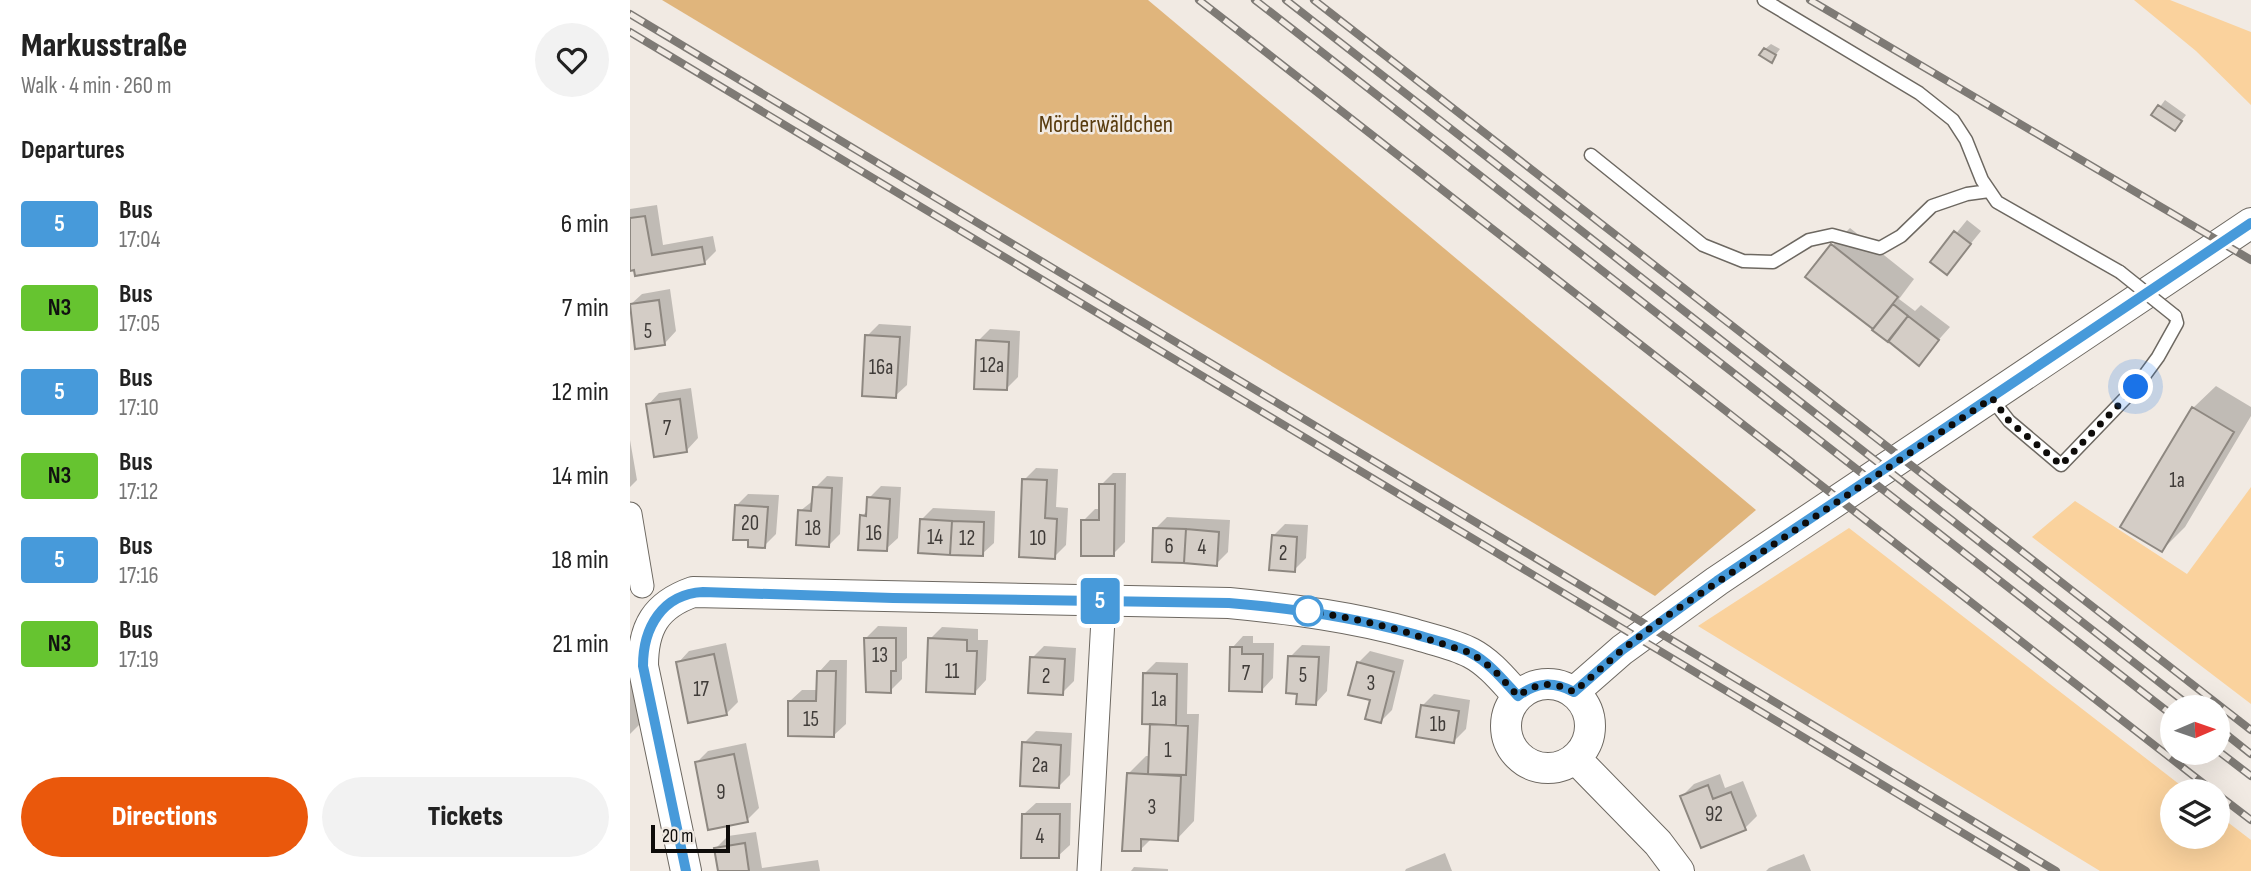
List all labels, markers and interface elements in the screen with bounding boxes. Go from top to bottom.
button: heart [535,23,609,97]
text: Markusstraße [21,26,187,66]
text: Walk · 4 min · 260 m [21,72,171,100]
park label: Mörderwäldchen [1039,110,1173,139]
text: Departures [21,135,125,166]
text: Bus [119,195,153,226]
text: 5 [54,209,65,238]
text: 6 min [561,209,609,240]
text: 17:04 [119,226,160,254]
text: Bus [119,279,153,310]
text: N3 [48,293,71,322]
text: 7 min [562,293,609,324]
text: 17:05 [119,310,160,338]
house number: 5 [644,319,652,344]
house number: 12a [980,353,1004,378]
house number: 16a [869,355,893,380]
text: Bus [119,363,153,394]
your location [2118,369,2153,404]
text: 5 [54,377,65,406]
text: 12 min [552,377,609,408]
text: 17:10 [119,394,159,422]
house number: 7 [663,416,672,441]
text: Bus [119,447,153,478]
text: N3 [48,461,71,490]
text: 14 min [552,461,609,492]
house number: 1a [2169,468,2185,493]
text: 17:12 [119,478,158,506]
house number: 20 [741,511,759,536]
house number: 18 [805,516,821,541]
house number: 16 [866,521,882,546]
house number: 14 [927,525,943,550]
house number: 12 [959,526,975,551]
house number: 10 [1030,526,1046,551]
text: Bus [119,531,153,562]
house number: 6 [1164,534,1174,559]
house number: 4 [1198,535,1207,560]
house number: 2 [1279,541,1287,566]
text: 5 [54,545,65,574]
text: 18 min [552,545,609,576]
text: 17:16 [119,562,159,590]
line badge: 5 [1077,578,1123,624]
text: 5 [1095,586,1105,615]
unlabelled marker [1293,596,1323,626]
text: Bus [119,615,153,646]
text: N3 [48,629,71,658]
text: 21 min [552,629,609,660]
house number: 13 [872,643,888,668]
text: 17:19 [119,646,159,674]
house number: 11 [945,659,960,684]
house number: 7 [1242,661,1251,686]
house number: 5 [1299,663,1307,688]
house number: 2 [1042,664,1050,689]
house number: 3 [1367,671,1375,696]
house number: 17 [693,677,709,702]
house number: 1a [1151,687,1167,712]
north arrow [2160,695,2230,765]
map controls [2160,695,2230,849]
house number: 15 [803,707,819,732]
house number: 1b [1430,712,1446,737]
house number: 1 [1164,738,1172,763]
house number: 2a [1032,753,1048,778]
button: Directions [21,777,308,857]
button: Tickets [322,777,609,857]
button: layers [2160,779,2230,849]
house number: 9 [716,780,726,805]
house number: 3 [1148,795,1156,820]
house number: 92 [1705,802,1723,827]
scale bar [651,822,730,854]
house number: 4 [1036,824,1045,849]
text: 20 m [662,825,694,848]

